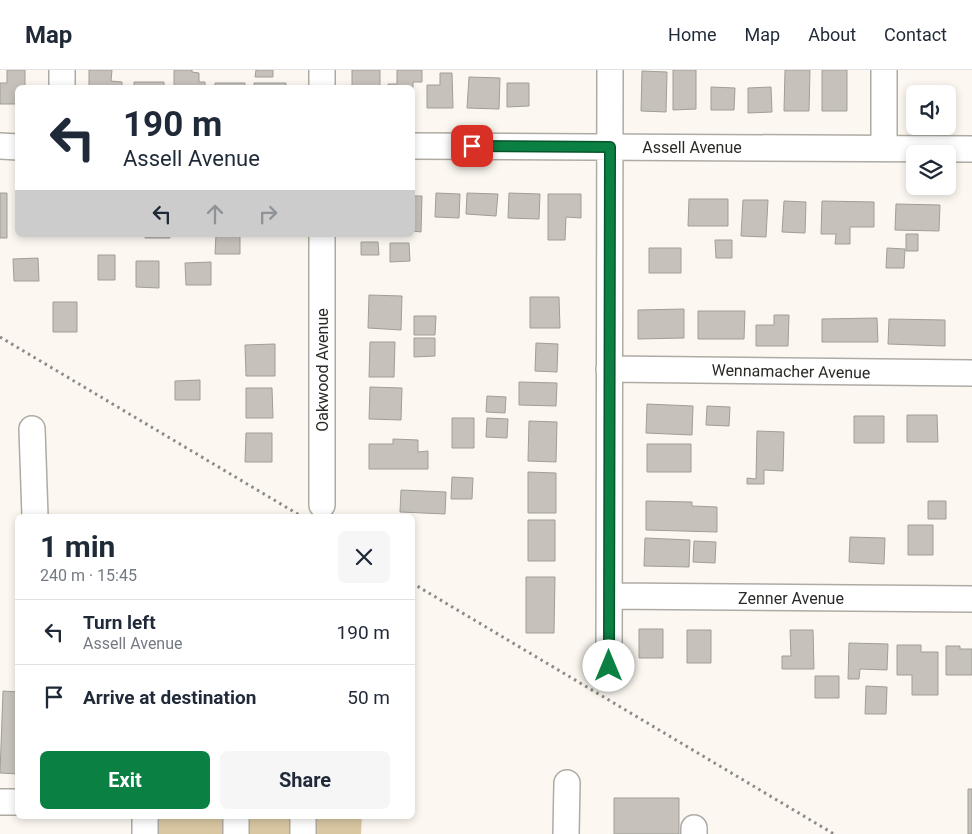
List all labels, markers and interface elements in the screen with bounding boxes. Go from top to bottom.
text: Map [25,21,72,49]
text: Home [668,24,717,45]
text: Map [745,24,780,45]
text: About [808,24,856,45]
text: Contact [884,24,947,45]
map controls [906,85,956,195]
button: sound [906,85,956,135]
text: 190 m [123,104,222,145]
icon: left [40,105,105,170]
pin [451,125,493,167]
icon: arrive [458,132,486,160]
street label: Assell Avenue [642,138,742,157]
button: layers [906,145,956,195]
text: Assell Avenue [123,146,260,171]
icon: left [148,200,176,228]
icon: ahead [201,200,229,228]
icon: right [254,200,282,228]
street label: Oakwood Avenue [313,308,332,432]
street label: Wennamacher Avenue [711,361,871,382]
text: 1 min [40,529,115,564]
button: close [338,531,390,583]
text: 240 m · 15:45 [40,566,137,585]
street label: Zenner Avenue [738,589,844,608]
text: Turn left [83,611,156,634]
icon: left [40,618,68,646]
text: 190 m [337,621,390,644]
text: Assell Avenue [83,634,183,653]
position arrow [582,639,634,691]
icon: arrive [40,683,68,711]
text: Arrive at destination [83,686,256,709]
text: 50 m [347,686,390,709]
button: Exit [40,751,210,809]
button: Share [220,751,390,809]

